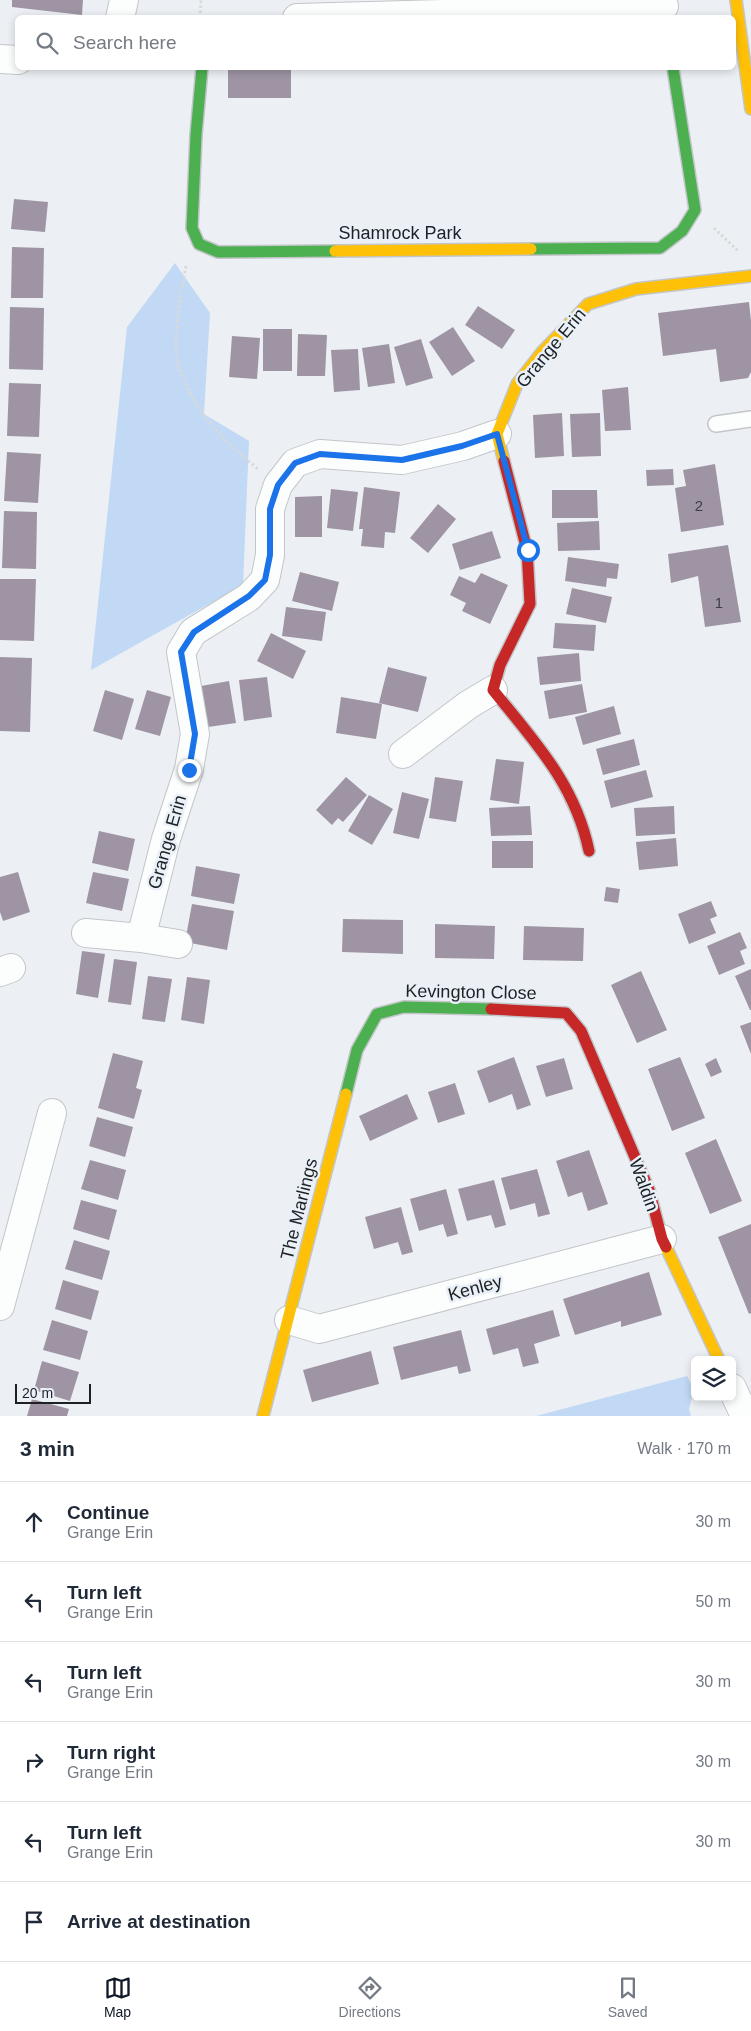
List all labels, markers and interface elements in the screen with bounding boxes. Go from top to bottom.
search box [15,15,736,70]
icon: search [33,29,61,57]
text: Search here [73,32,177,53]
street label: Shamrock Park [338,223,463,243]
street label: Grange Erin [512,304,590,392]
house number: 2 [695,497,703,514]
route start [517,539,540,562]
house number: 1 [715,594,723,611]
route end [178,759,201,782]
street label: Grange Erin [144,793,190,891]
street label: Kevington Close [405,981,537,1003]
street label: The Marlings [277,1156,321,1262]
street label: Waldin [625,1156,663,1214]
street label: Kenley [446,1271,504,1305]
map controls [691,1356,736,1401]
button: layers [691,1356,736,1401]
scale bar [15,1381,91,1404]
text: 20 m [22,1385,53,1401]
text: 3 min [20,1437,75,1460]
text: Walk · 170 m [637,1440,731,1457]
text: Continue [67,1502,149,1523]
icon: ahead [20,1508,48,1536]
text: 30 m [695,1513,731,1530]
text: Grange Erin [67,1524,153,1541]
text: Turn left [67,1582,142,1603]
icon: left [20,1588,48,1616]
text: 50 m [695,1593,731,1610]
text: Grange Erin [67,1604,153,1621]
text: Turn left [67,1662,142,1683]
icon: left [20,1668,48,1696]
text: 30 m [695,1673,731,1690]
text: Grange Erin [67,1684,153,1701]
text: Turn right [67,1742,155,1763]
icon: right [20,1748,48,1776]
text: 30 m [695,1753,731,1770]
text: Grange Erin [67,1764,153,1781]
text: Turn left [67,1822,142,1843]
icon: left [20,1828,48,1856]
text: 30 m [695,1833,731,1850]
text: Grange Erin [67,1844,153,1861]
icon: arrive [20,1908,48,1936]
text: Arrive at destination [67,1911,251,1932]
tab: Map [104,1974,132,2020]
tab: Directions [339,1974,401,2020]
tab: Saved [608,1974,647,2020]

